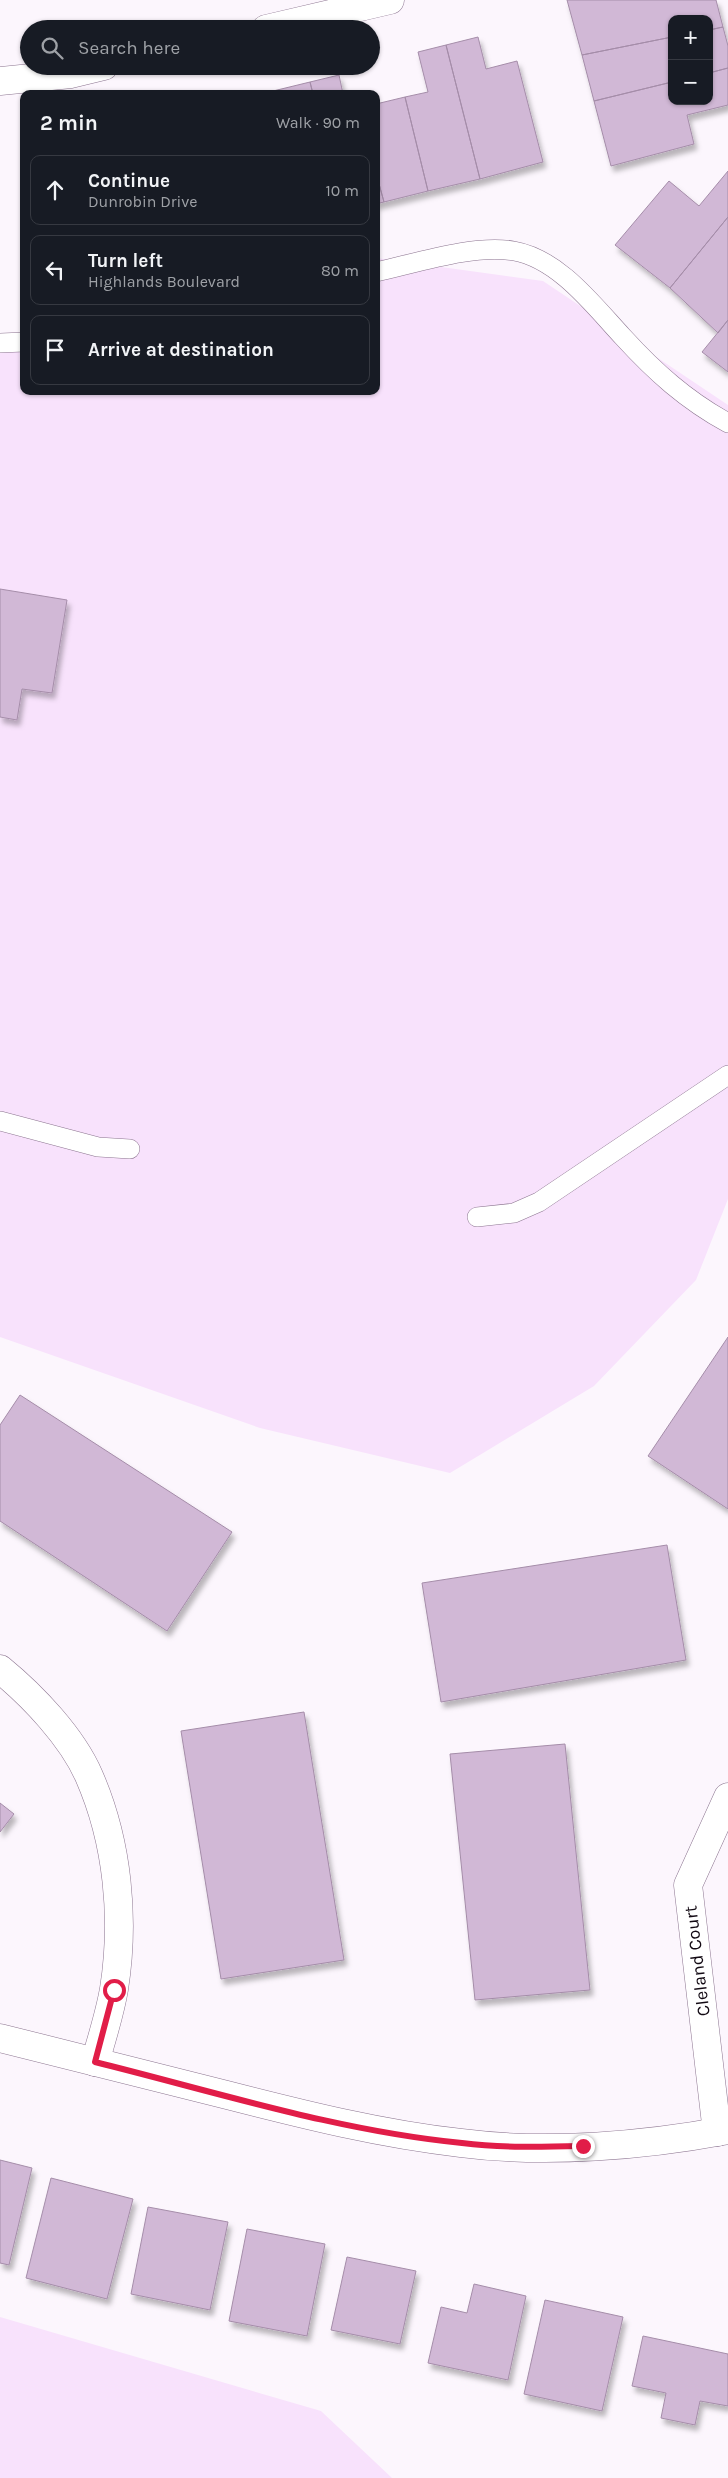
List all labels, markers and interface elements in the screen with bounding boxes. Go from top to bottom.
map controls [668,15,713,105]
button: + [668,15,713,60]
search box [20,20,380,75]
icon: search [38,34,66,62]
text: Search here [78,37,180,59]
button: − [668,60,713,105]
text: 2 min [40,111,98,135]
text: Walk · 90 m [276,113,360,132]
text: Continue [88,170,170,192]
icon: ahead [41,176,69,204]
text: 10 m [325,181,359,200]
text: Dunrobin Drive [88,192,198,211]
text: Turn left [88,250,163,272]
icon: left [41,256,69,284]
text: 80 m [321,261,359,280]
text: Highlands Boulevard [88,272,240,291]
icon: arrive [41,336,69,364]
text: Arrive at destination [88,339,274,361]
street label: Cleland Court [679,1904,715,2017]
route start [103,1979,126,2002]
route end [572,2135,595,2158]

